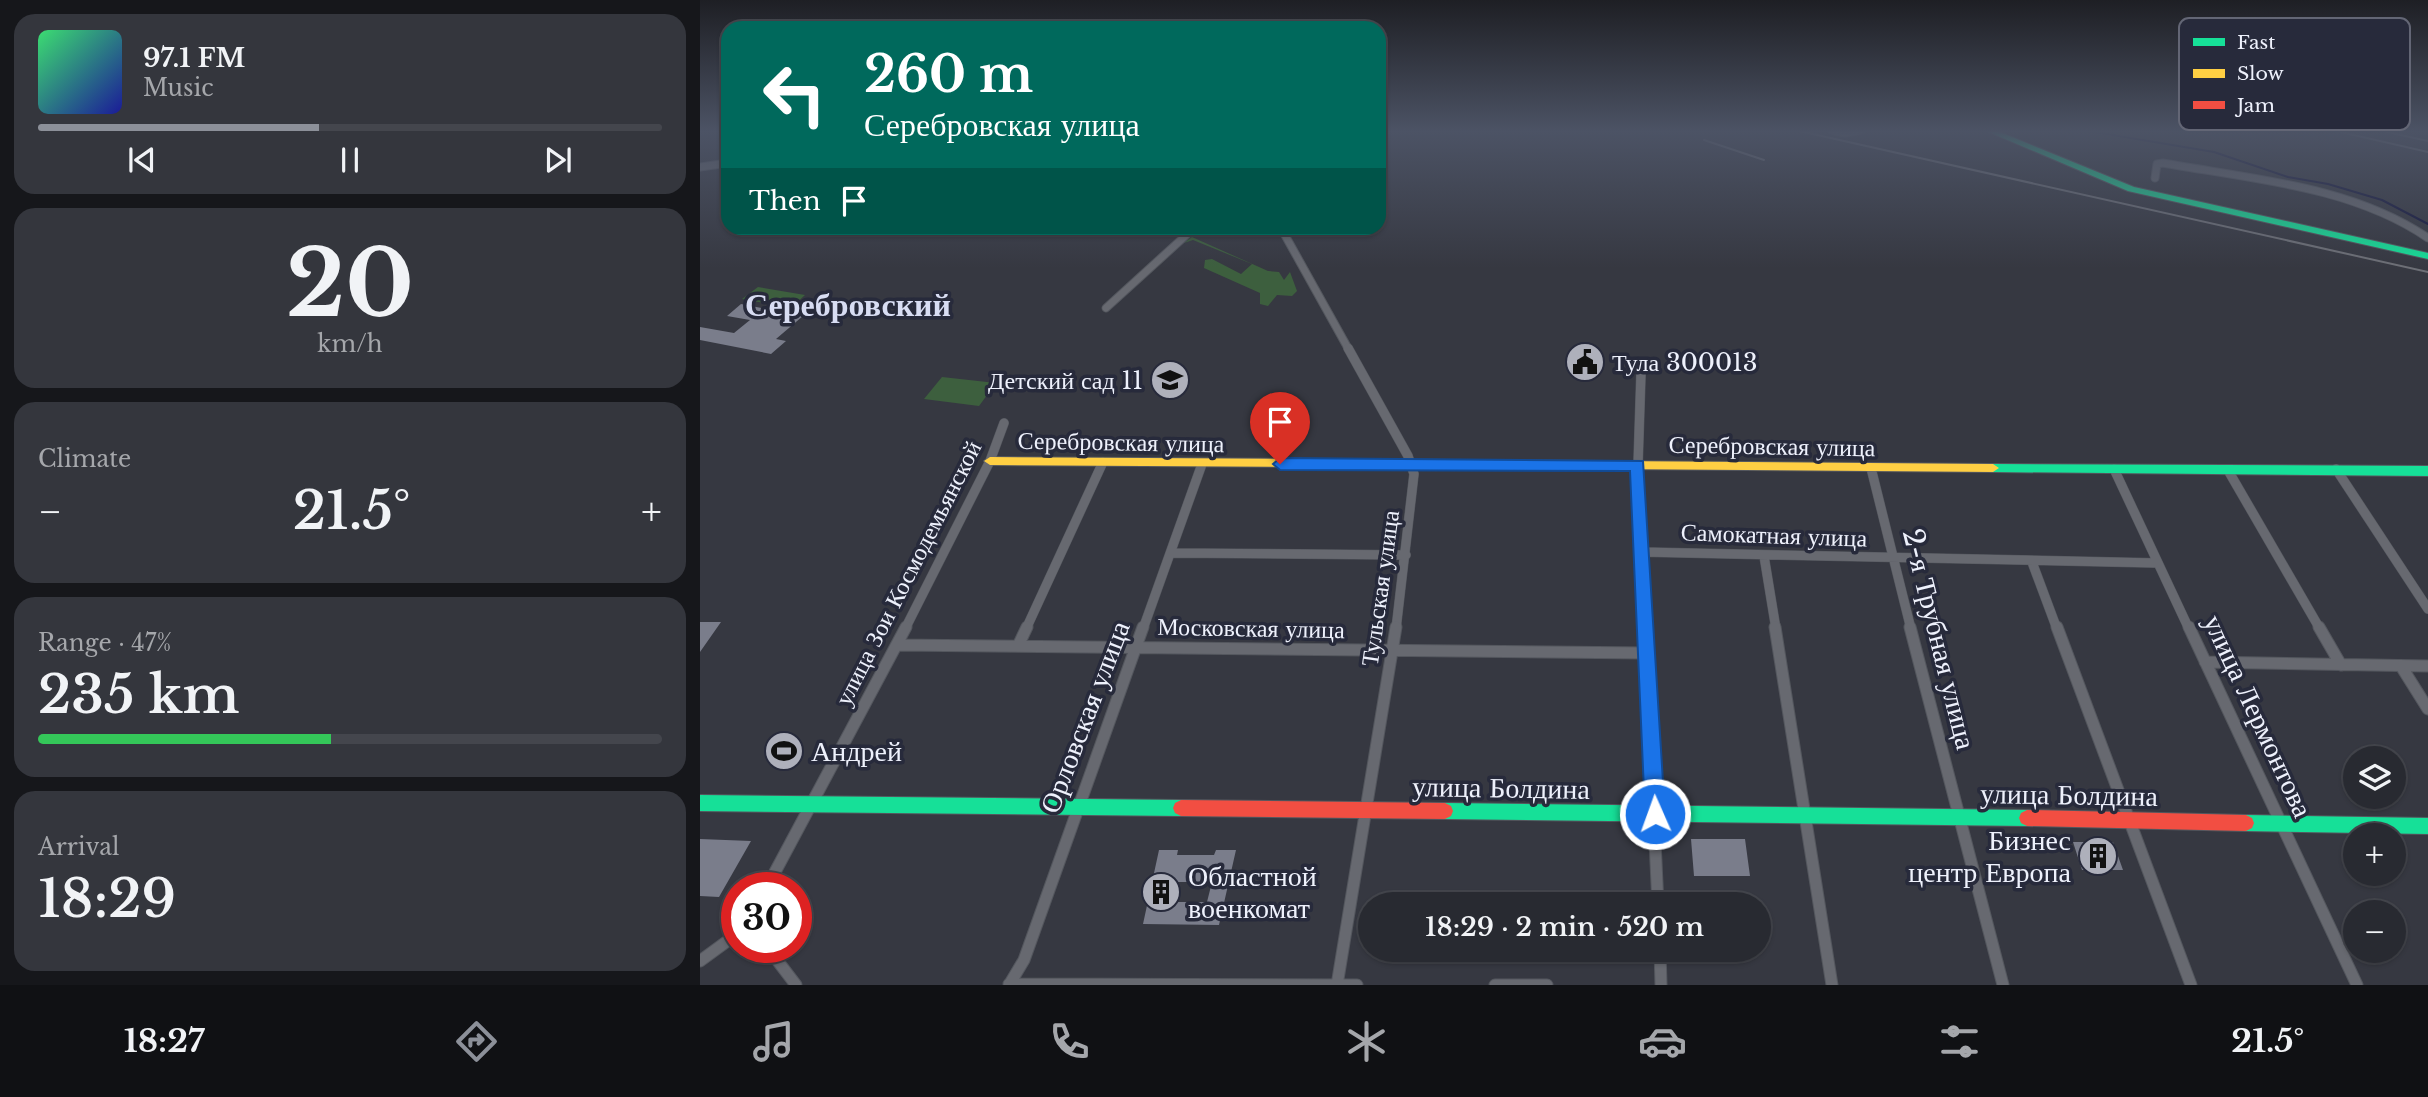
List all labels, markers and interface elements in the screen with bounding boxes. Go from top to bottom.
legend [2179,18,2410,130]
text: Fast [2237,31,2276,54]
text: 97.1 FM [143,42,245,74]
text: 260 m [864,44,1033,105]
icon: left [749,49,840,140]
text: Slow [2237,62,2284,85]
text: Music [143,74,214,102]
text: Jam [2234,94,2275,117]
text: Серебровская улица [864,105,1140,145]
icon: previous [123,141,161,179]
icon: pause [331,141,369,179]
icon: next [539,141,577,179]
icon: arrive [835,182,873,220]
text: Then [749,185,821,217]
text: 20 [286,228,414,341]
district label: Серебровский [745,285,951,325]
text: km/h [317,330,383,358]
public building icon: Тула 300013 [1564,341,1606,383]
place label: Тула 300013 [1612,348,1758,377]
school or university icon: Детский сад 11 [1149,359,1191,401]
place label: Детский сад 11 [988,366,1143,395]
pin [1250,392,1310,464]
icon: arrive [1261,403,1299,441]
street label: Серебровская улица [1017,426,1225,458]
street label: Серебровская улица [1668,430,1876,462]
street label: улица Зои Космодемьянской [829,436,988,710]
text: Climate [38,445,131,473]
text: 21.5° [293,479,410,543]
text: − [38,488,62,535]
text: + [641,488,662,535]
street label: Тульская улица [1355,508,1405,668]
street label: Самокатная улица [1680,517,1868,553]
street label: 2-я Трубная улица [1895,525,1983,753]
street label: улица Лермонтова [2196,609,2321,824]
street label: Московская улица [1157,612,1345,644]
street label: Орловская улица [1032,615,1138,818]
text: Range · 47% [38,629,172,657]
text: 235 km [38,663,239,727]
sports icon: Андрей [763,730,805,772]
place label: Андрей [811,734,902,769]
map controls [2343,746,2406,963]
button: layers [2343,746,2406,809]
street label: улица Болдина [1412,769,1591,807]
street label: улица Болдина [1980,776,2159,814]
position arrow [1618,777,1692,851]
place label: Бизнес центр Европа [1908,823,2072,890]
button: + [2343,823,2406,886]
text: Arrival [38,833,119,861]
building icon: Бизнес центр Европа [2077,835,2119,877]
place label: Областной военкомат [1188,859,1317,926]
text: 18:29 [38,867,176,931]
building icon: Областной военкомат [1140,871,1182,913]
speed limit sign: 30 [721,872,812,963]
button: − [2343,900,2406,963]
text: 18:29 · 2 min · 520 m [1425,911,1704,943]
icon: directions [452,1017,501,1066]
icon: music [749,1017,798,1066]
icon: phone [1045,1017,1094,1066]
icon: climate [1342,1017,1391,1066]
icon: car [1638,1017,1687,1066]
icon: filters [1935,1017,1984,1066]
text: 18:27 [124,1021,204,1061]
text: 21.5° [2231,1021,2304,1061]

